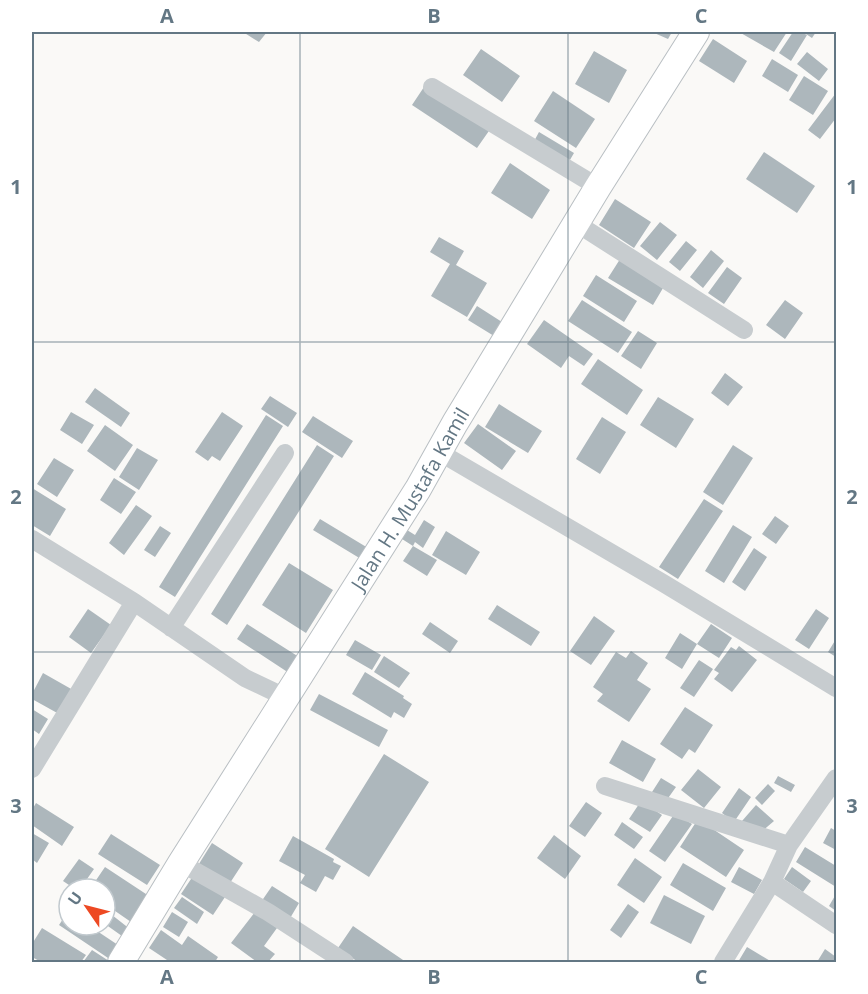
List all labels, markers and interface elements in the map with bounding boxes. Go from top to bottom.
text: A [160,2,174,29]
text: B [427,2,441,29]
text: C [695,2,708,29]
text: 1 [10,173,22,200]
text: 1 [846,173,858,200]
street label: Jalan H. Mustafa Kamil [343,402,475,597]
text: 2 [10,483,22,510]
text: 2 [846,483,858,510]
text: 3 [10,792,22,819]
text: 3 [846,792,858,819]
north arrow [57,877,117,937]
text: U [62,887,87,910]
text: A [160,963,174,990]
text: B [427,963,441,990]
text: C [695,963,708,990]

